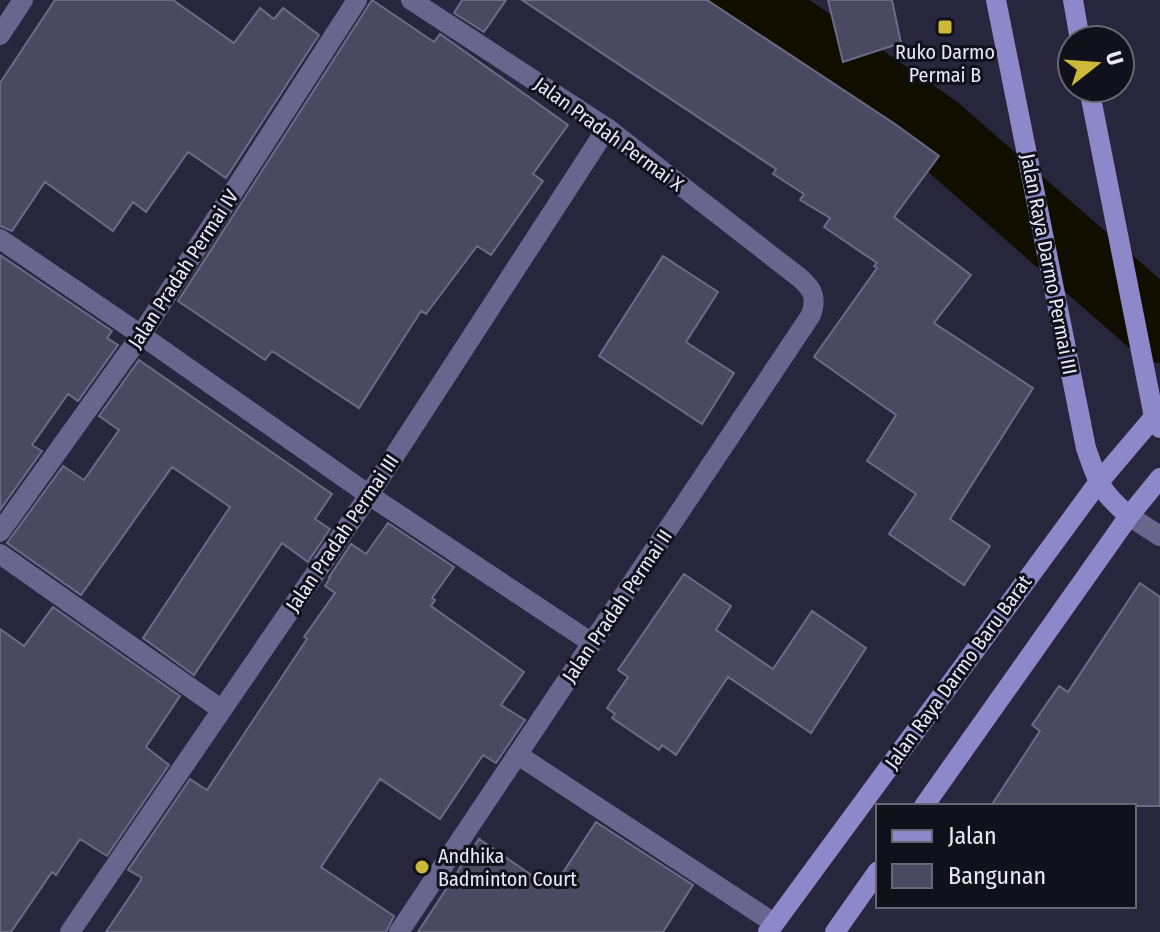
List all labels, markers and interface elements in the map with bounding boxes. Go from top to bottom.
marker: Ruko Darmo Permai B [936,18,954,36]
north arrow [1056,24,1136,104]
place label: Ruko Darmo Permai B [895,40,995,87]
text: U [1100,48,1129,68]
street label: Jalan Pradah Permai X [530,72,689,196]
street label: Jalan Raya Darmo Permai III [1016,151,1082,377]
street label: Jalan Pradah Permai IV [123,184,244,353]
street label: Jalan Pradah Permai III [280,450,404,616]
street label: Jalan Pradah Permai II [557,525,677,687]
street label: Jalan Raya Darmo Baru Barat [880,570,1037,774]
legend [876,804,1136,908]
text: Jalan [948,822,997,850]
place label: Andhika Badminton Court [438,844,577,891]
marker: Andhika Badminton Court [413,858,431,876]
text: Bangunan [948,862,1046,890]

